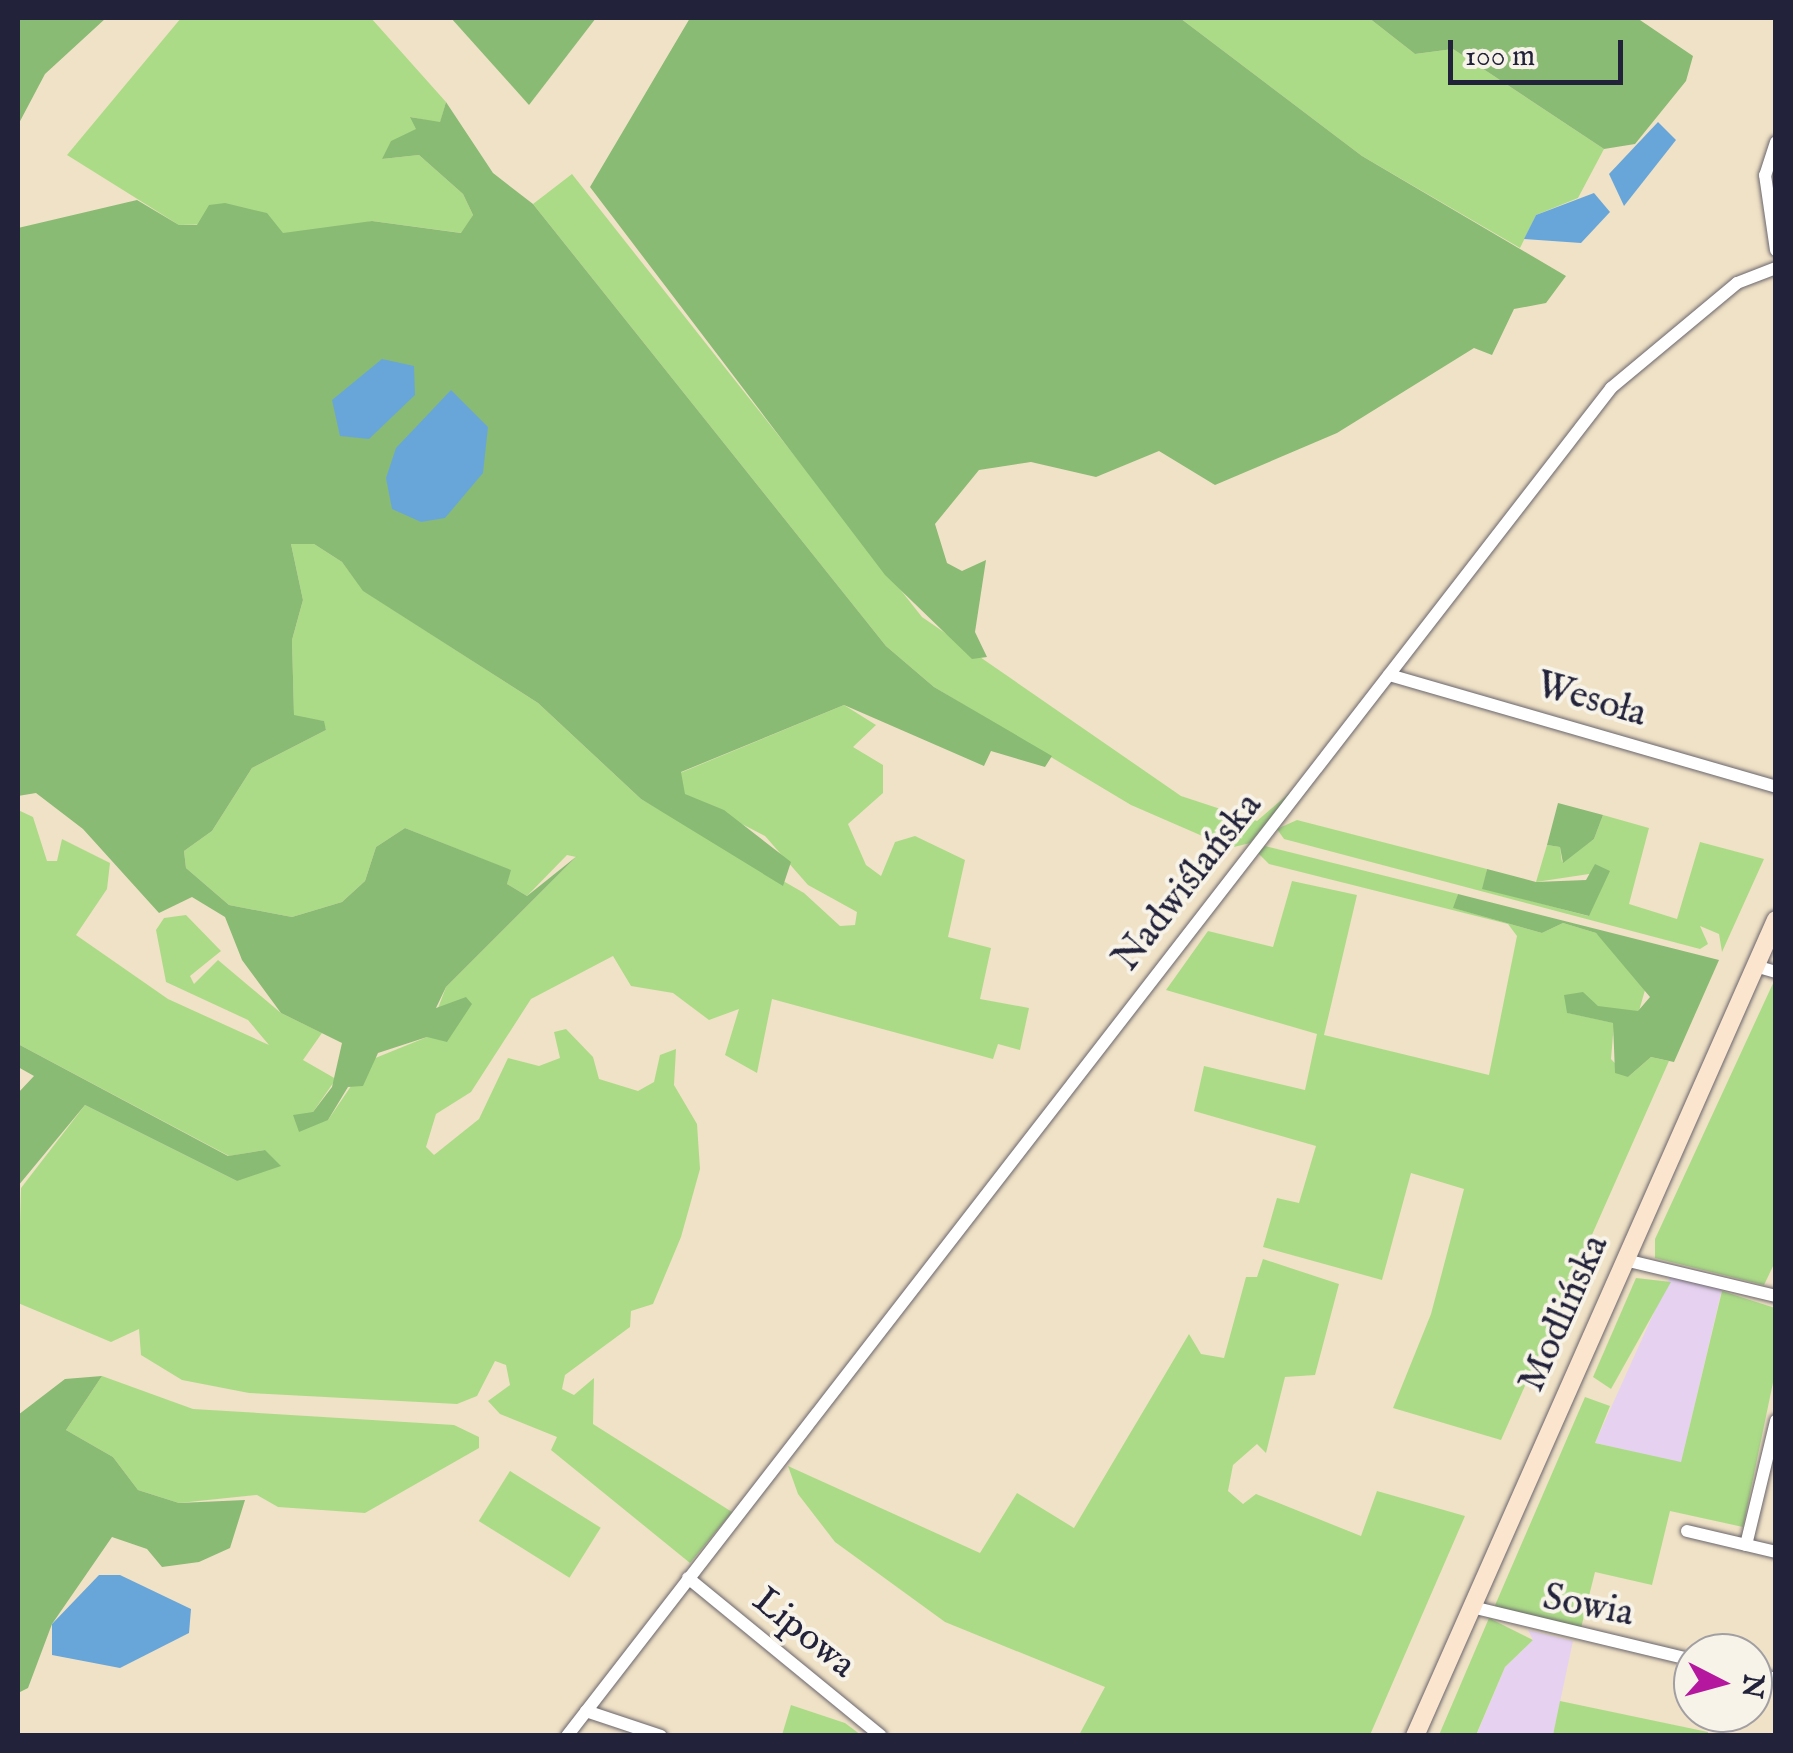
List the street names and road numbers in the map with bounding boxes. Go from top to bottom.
street label: Wesoła [1531,664,1651,738]
street label: Nadwiślańska [1105,785,1273,981]
street label: Modlińska [1510,1228,1620,1400]
street label: Sowia [1539,1576,1637,1638]
street label: Lipowa [742,1579,864,1689]

